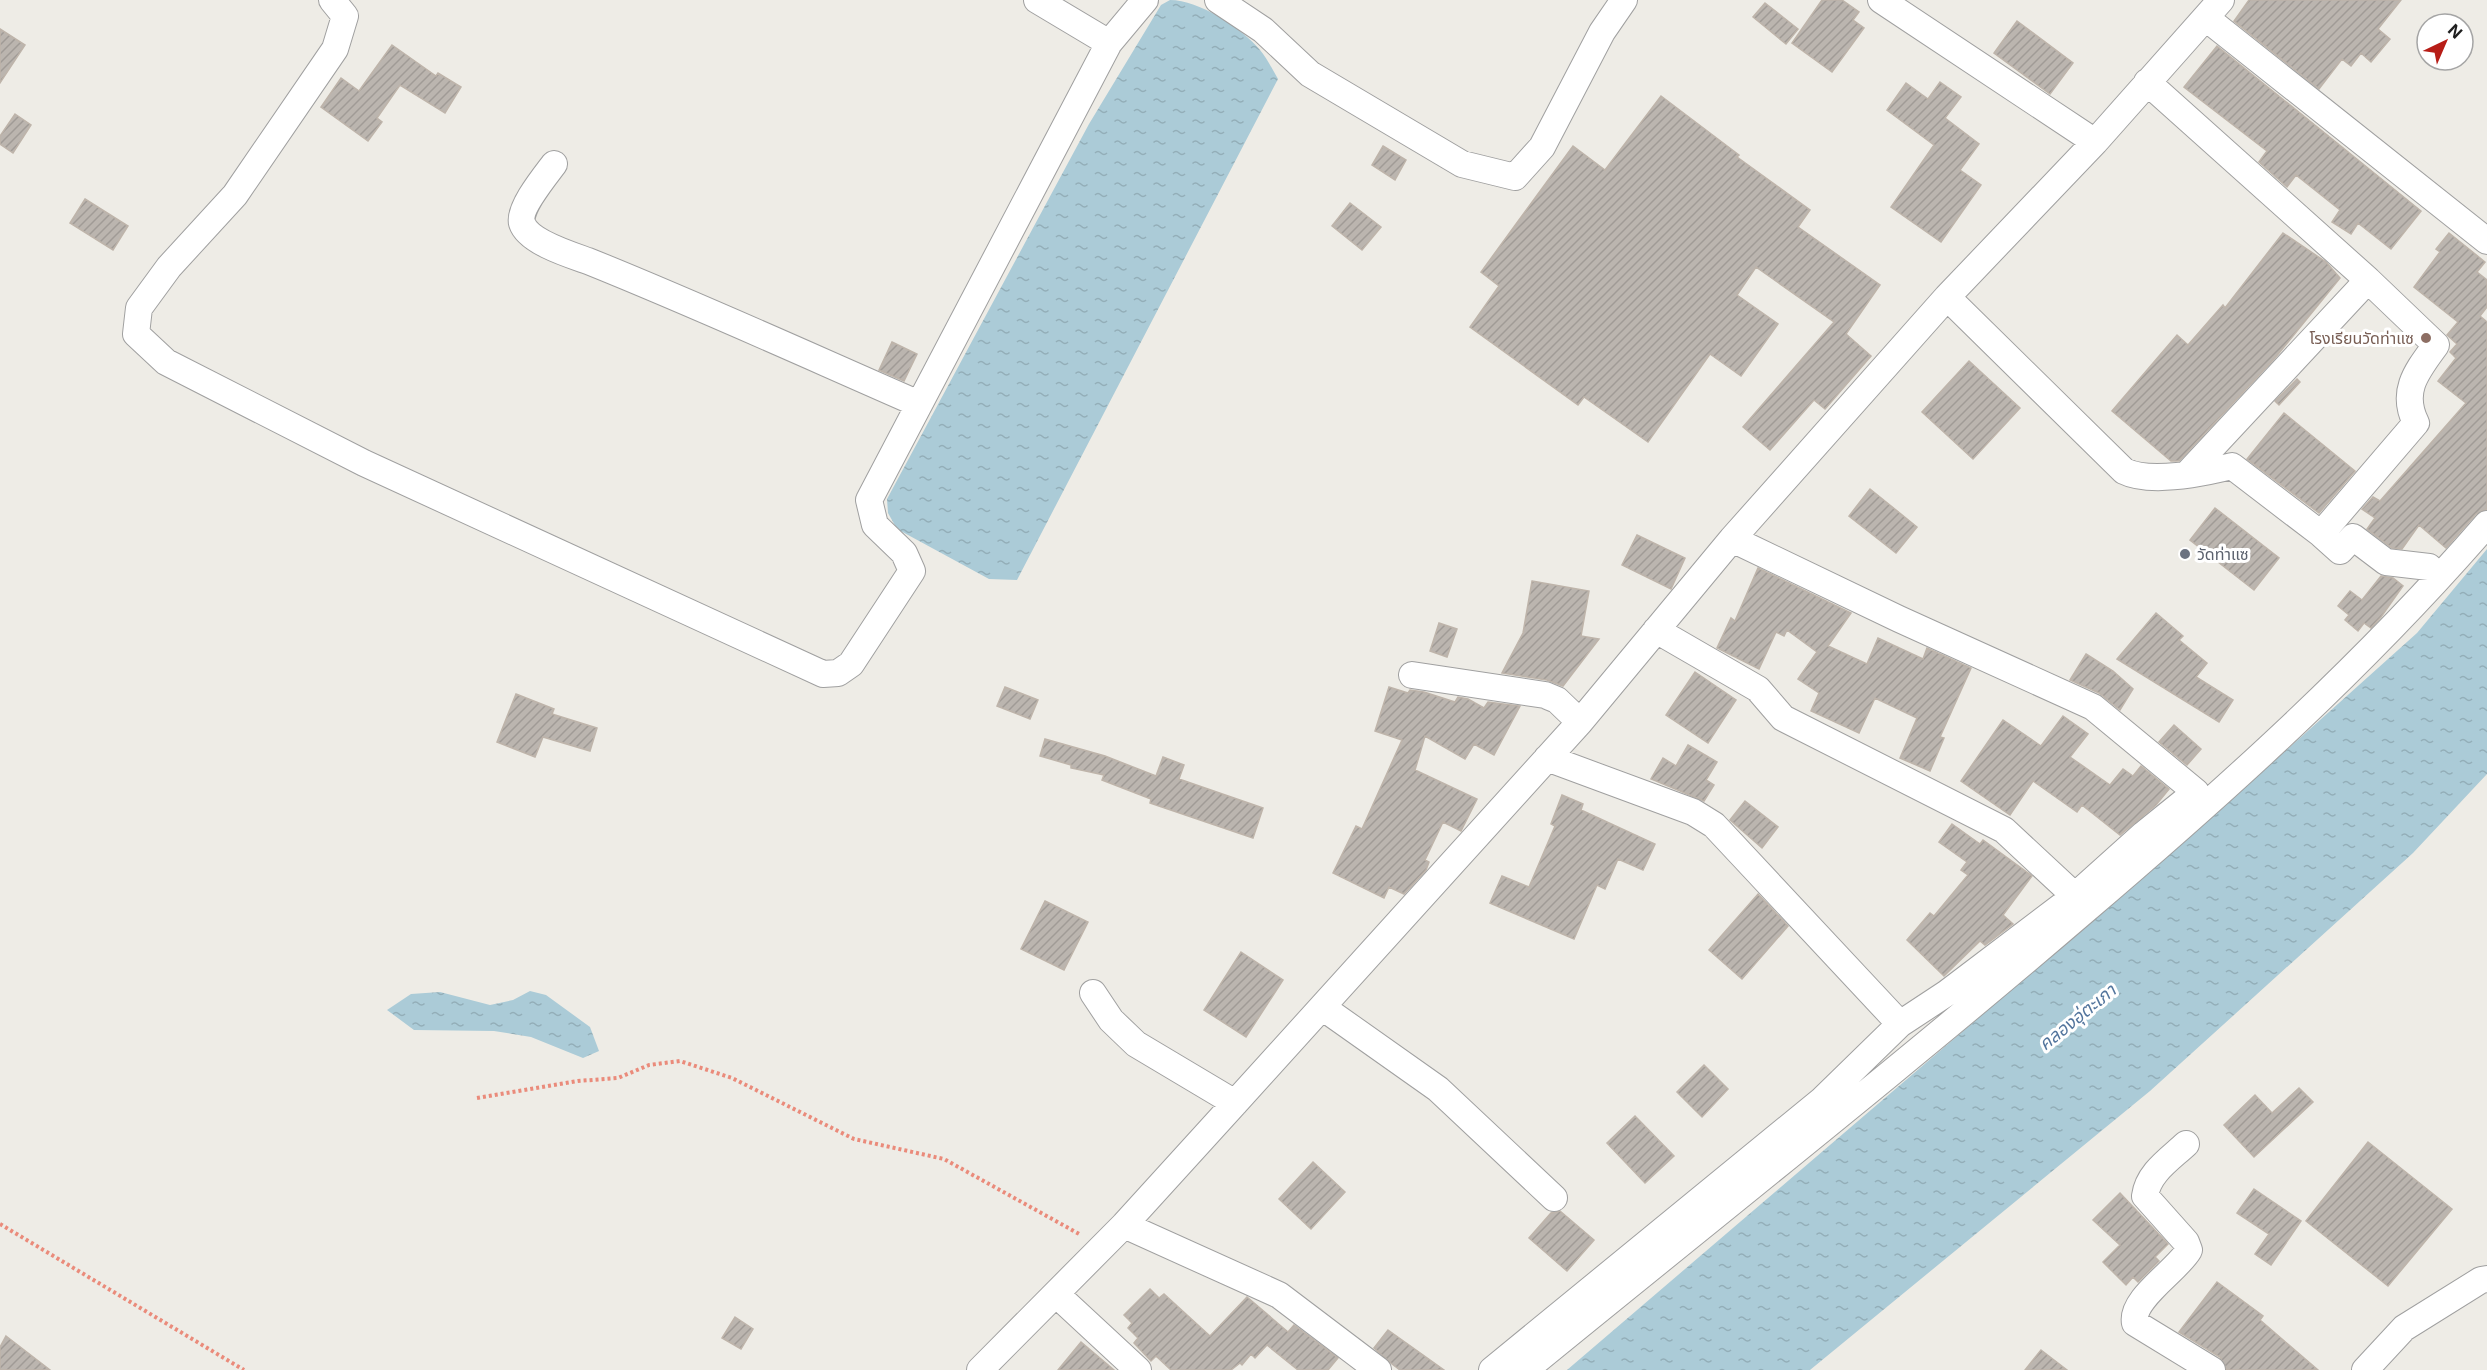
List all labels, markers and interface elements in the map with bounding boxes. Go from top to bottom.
north arrow [2415,12,2475,72]
text: N [2444,20,2467,43]
place label: โรงเรียนวัดท่าแซ [2309,328,2414,348]
marker: โรงเรียนวัดท่าแซ [2419,331,2433,345]
place label: วัดท่าแซ [2197,544,2249,564]
marker: วัดท่าแซ [2178,547,2192,561]
water label: คลองอุ่ตะเภา [2034,979,2121,1055]

